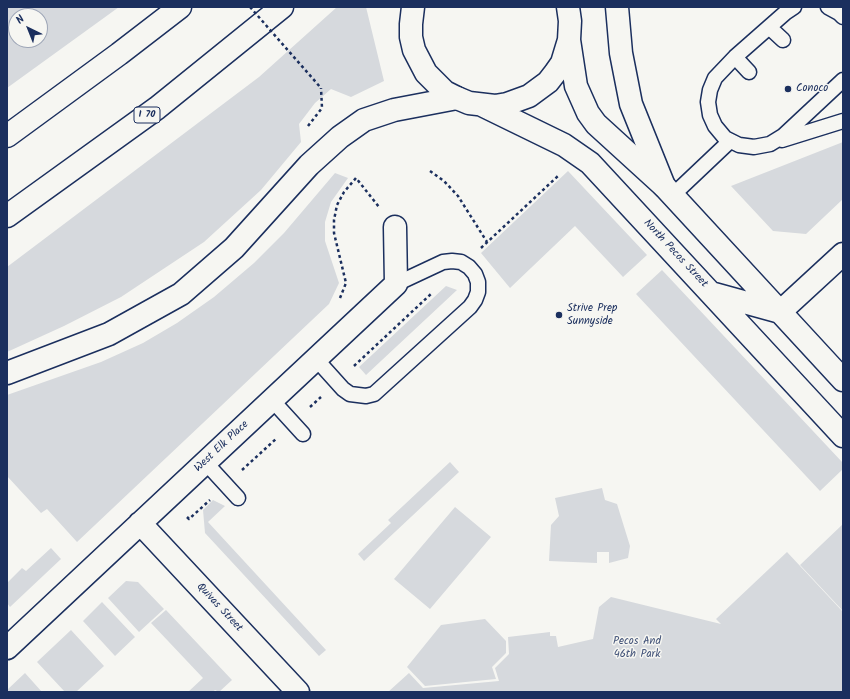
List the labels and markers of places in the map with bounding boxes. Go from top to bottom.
place label: Conoco [796,82,828,96]
marker: Conoco [783,84,793,94]
place label: Strive Prep Sunnyside [567,302,617,328]
marker: Strive Prep Sunnyside [554,310,564,320]

